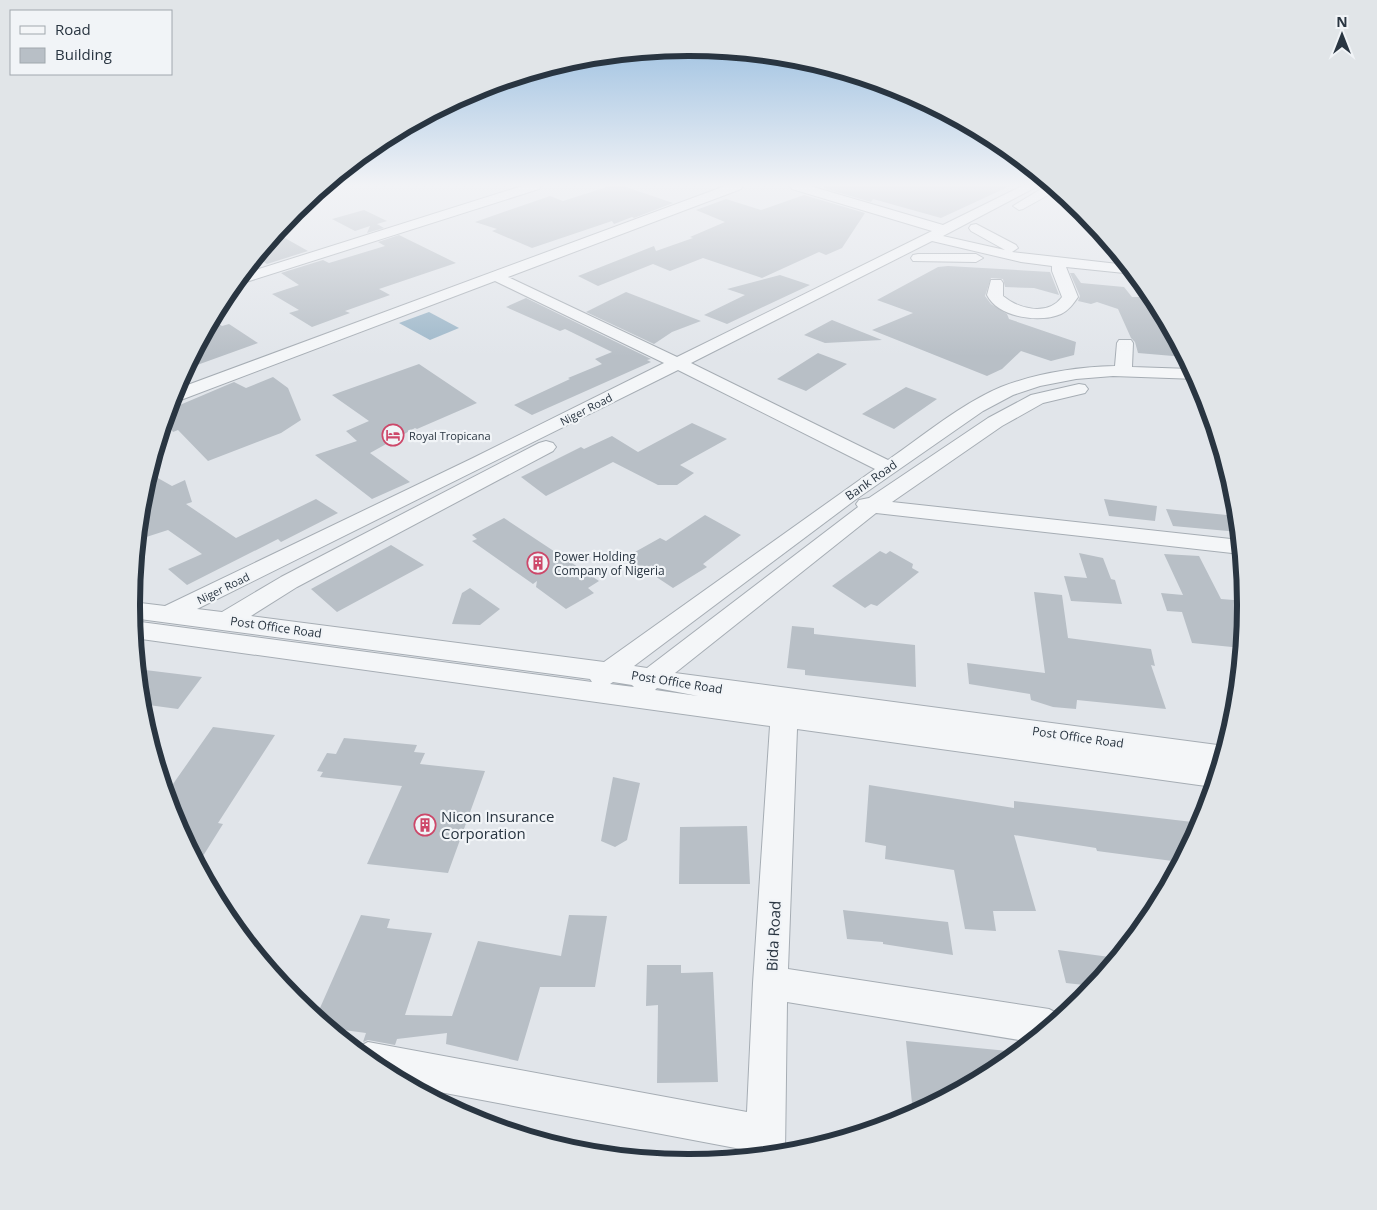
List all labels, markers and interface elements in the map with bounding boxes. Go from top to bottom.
legend [10,10,172,75]
north arrow [1317,10,1367,60]
text: N [1336,12,1348,31]
text: Road [55,19,91,39]
text: Building [55,44,112,64]
street label: Niger Road [557,389,615,429]
hotel icon: Royal Tropicana [381,423,405,447]
place label: Royal Tropicana [409,428,491,443]
street label: Bank Road [842,456,900,504]
place label: Power Holding Company of Nigeria [554,548,665,579]
building icon: Power Holding Company of Nigeria [526,551,550,575]
street label: Niger Road [194,569,252,607]
street label: Post Office Road [229,612,323,642]
street label: Post Office Road [630,666,724,698]
street label: Post Office Road [1031,722,1125,752]
place label: Nicon Insurance Corporation [441,806,554,843]
building icon: Nicon Insurance Corporation [413,813,437,837]
street label: Bida Road [761,900,785,972]

